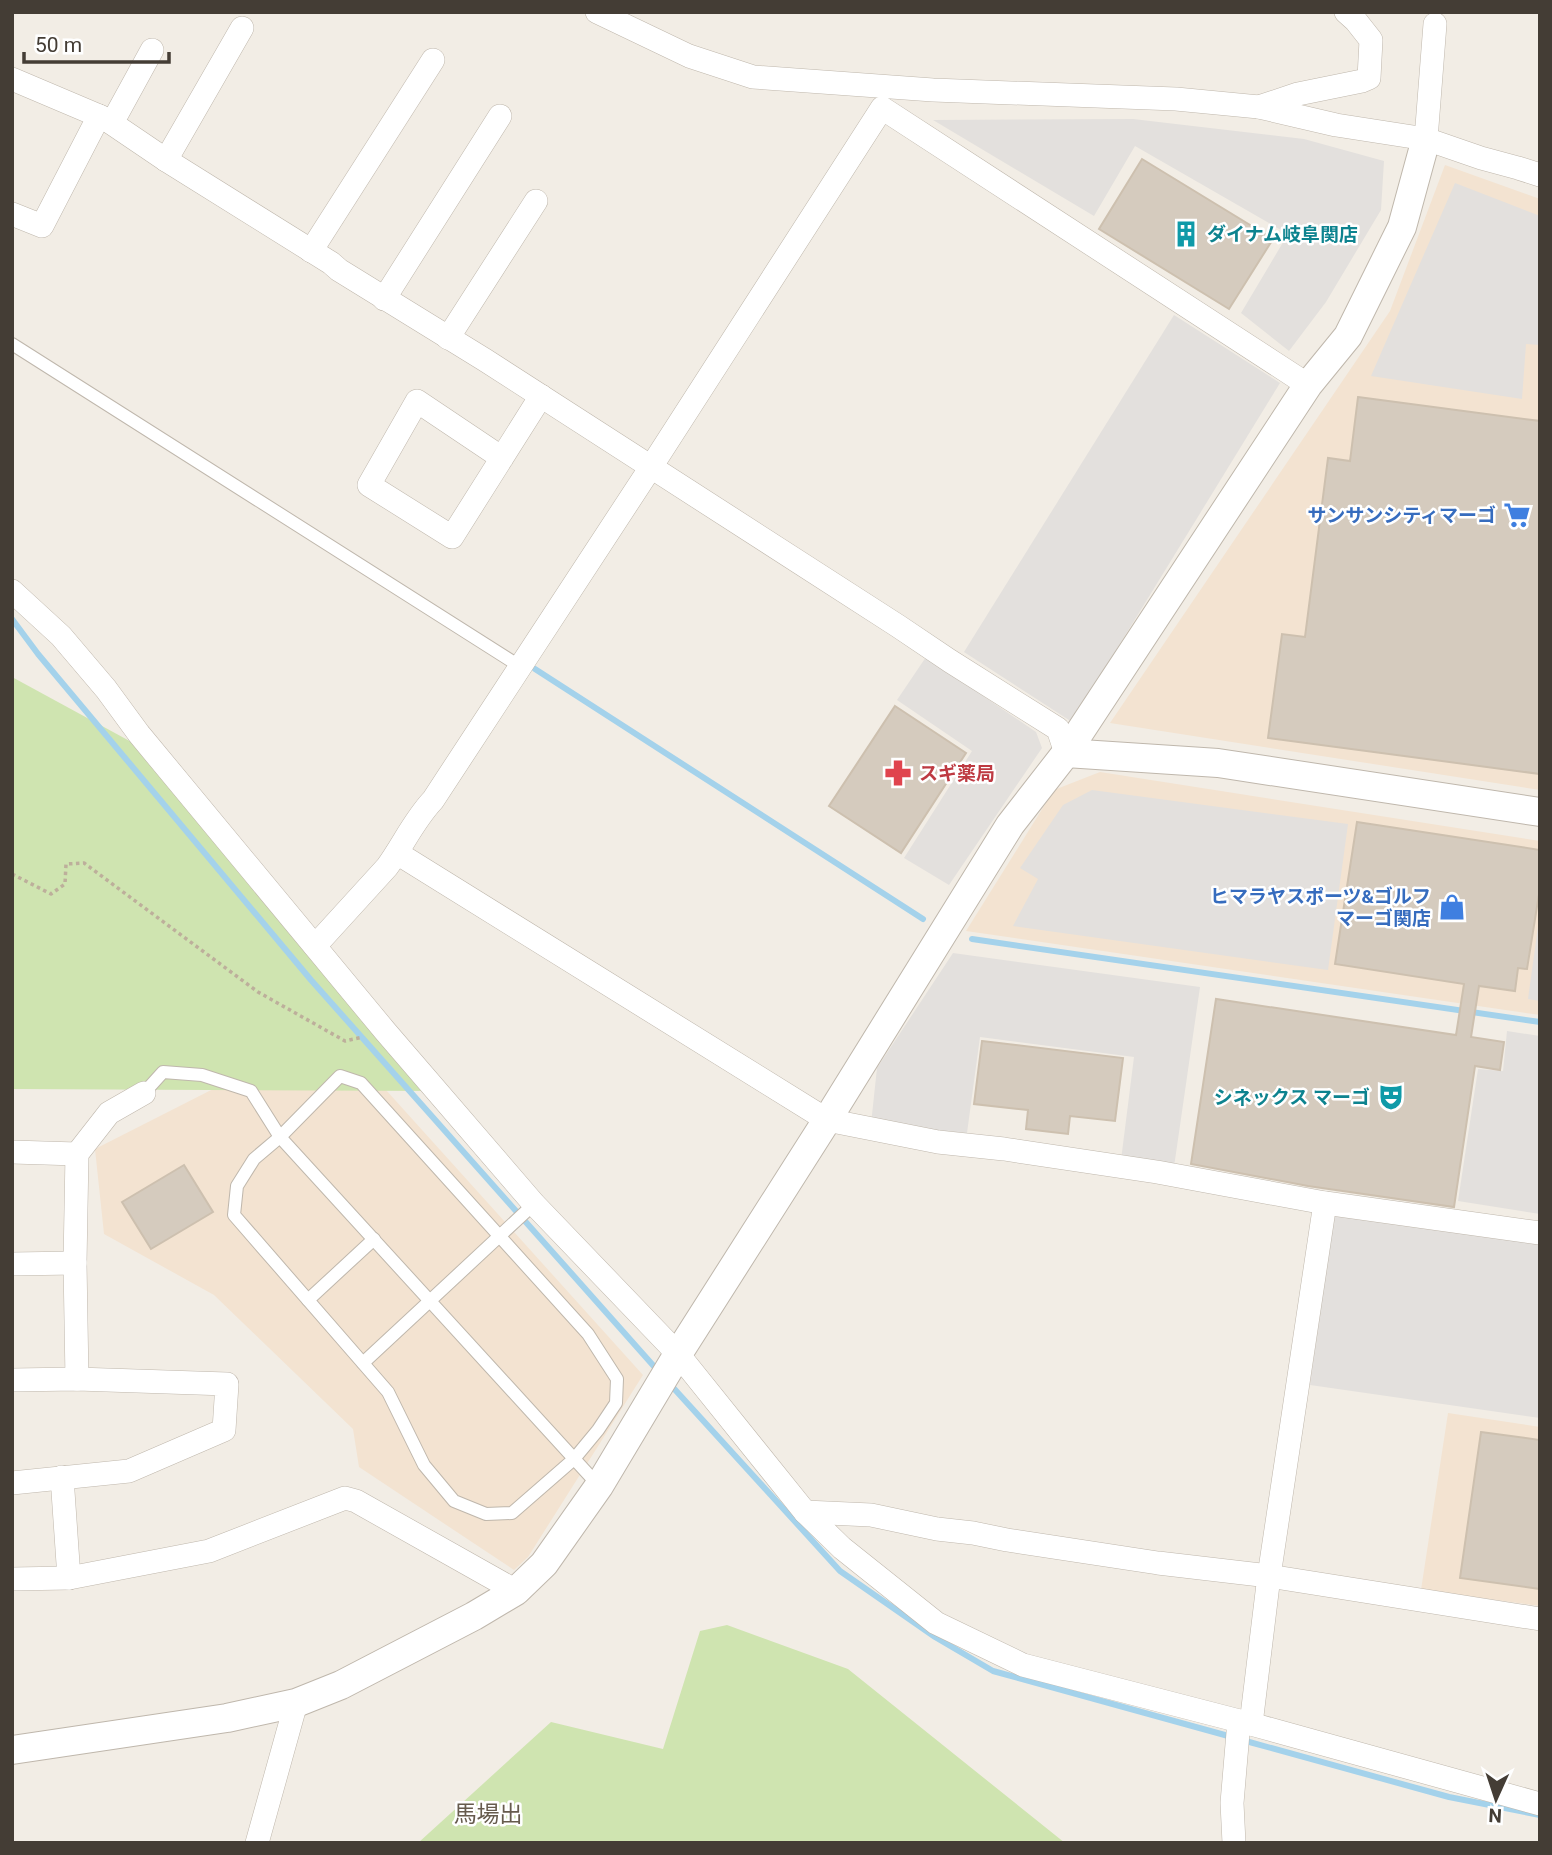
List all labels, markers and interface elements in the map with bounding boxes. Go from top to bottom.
scale bar [24,21,170,65]
text: 50 m [35,33,82,57]
building icon: ダイナム岐阜関店 [1171,219,1201,249]
place label: ダイナム岐阜関店 [1207,223,1358,246]
supermarket icon: サンサンシティマーゴ [1502,500,1532,530]
place label: サンサンシティマーゴ [1307,504,1496,527]
pharmacy icon: スギ薬局 [883,758,913,788]
place label: スギ薬局 [919,762,995,785]
place label: ヒマラヤスポーツ&ゴルフ マーゴ関店 [1210,885,1431,930]
shop icon: ヒマラヤスポーツ&ゴルフ マーゴ関店 [1437,892,1467,922]
theatre icon: シネックス マーゴ [1376,1082,1406,1112]
place label: シネックス マーゴ [1214,1086,1370,1109]
north arrow [1461,1764,1531,1834]
district label: 馬場出 [454,1801,523,1828]
text: N [1488,1804,1502,1827]

